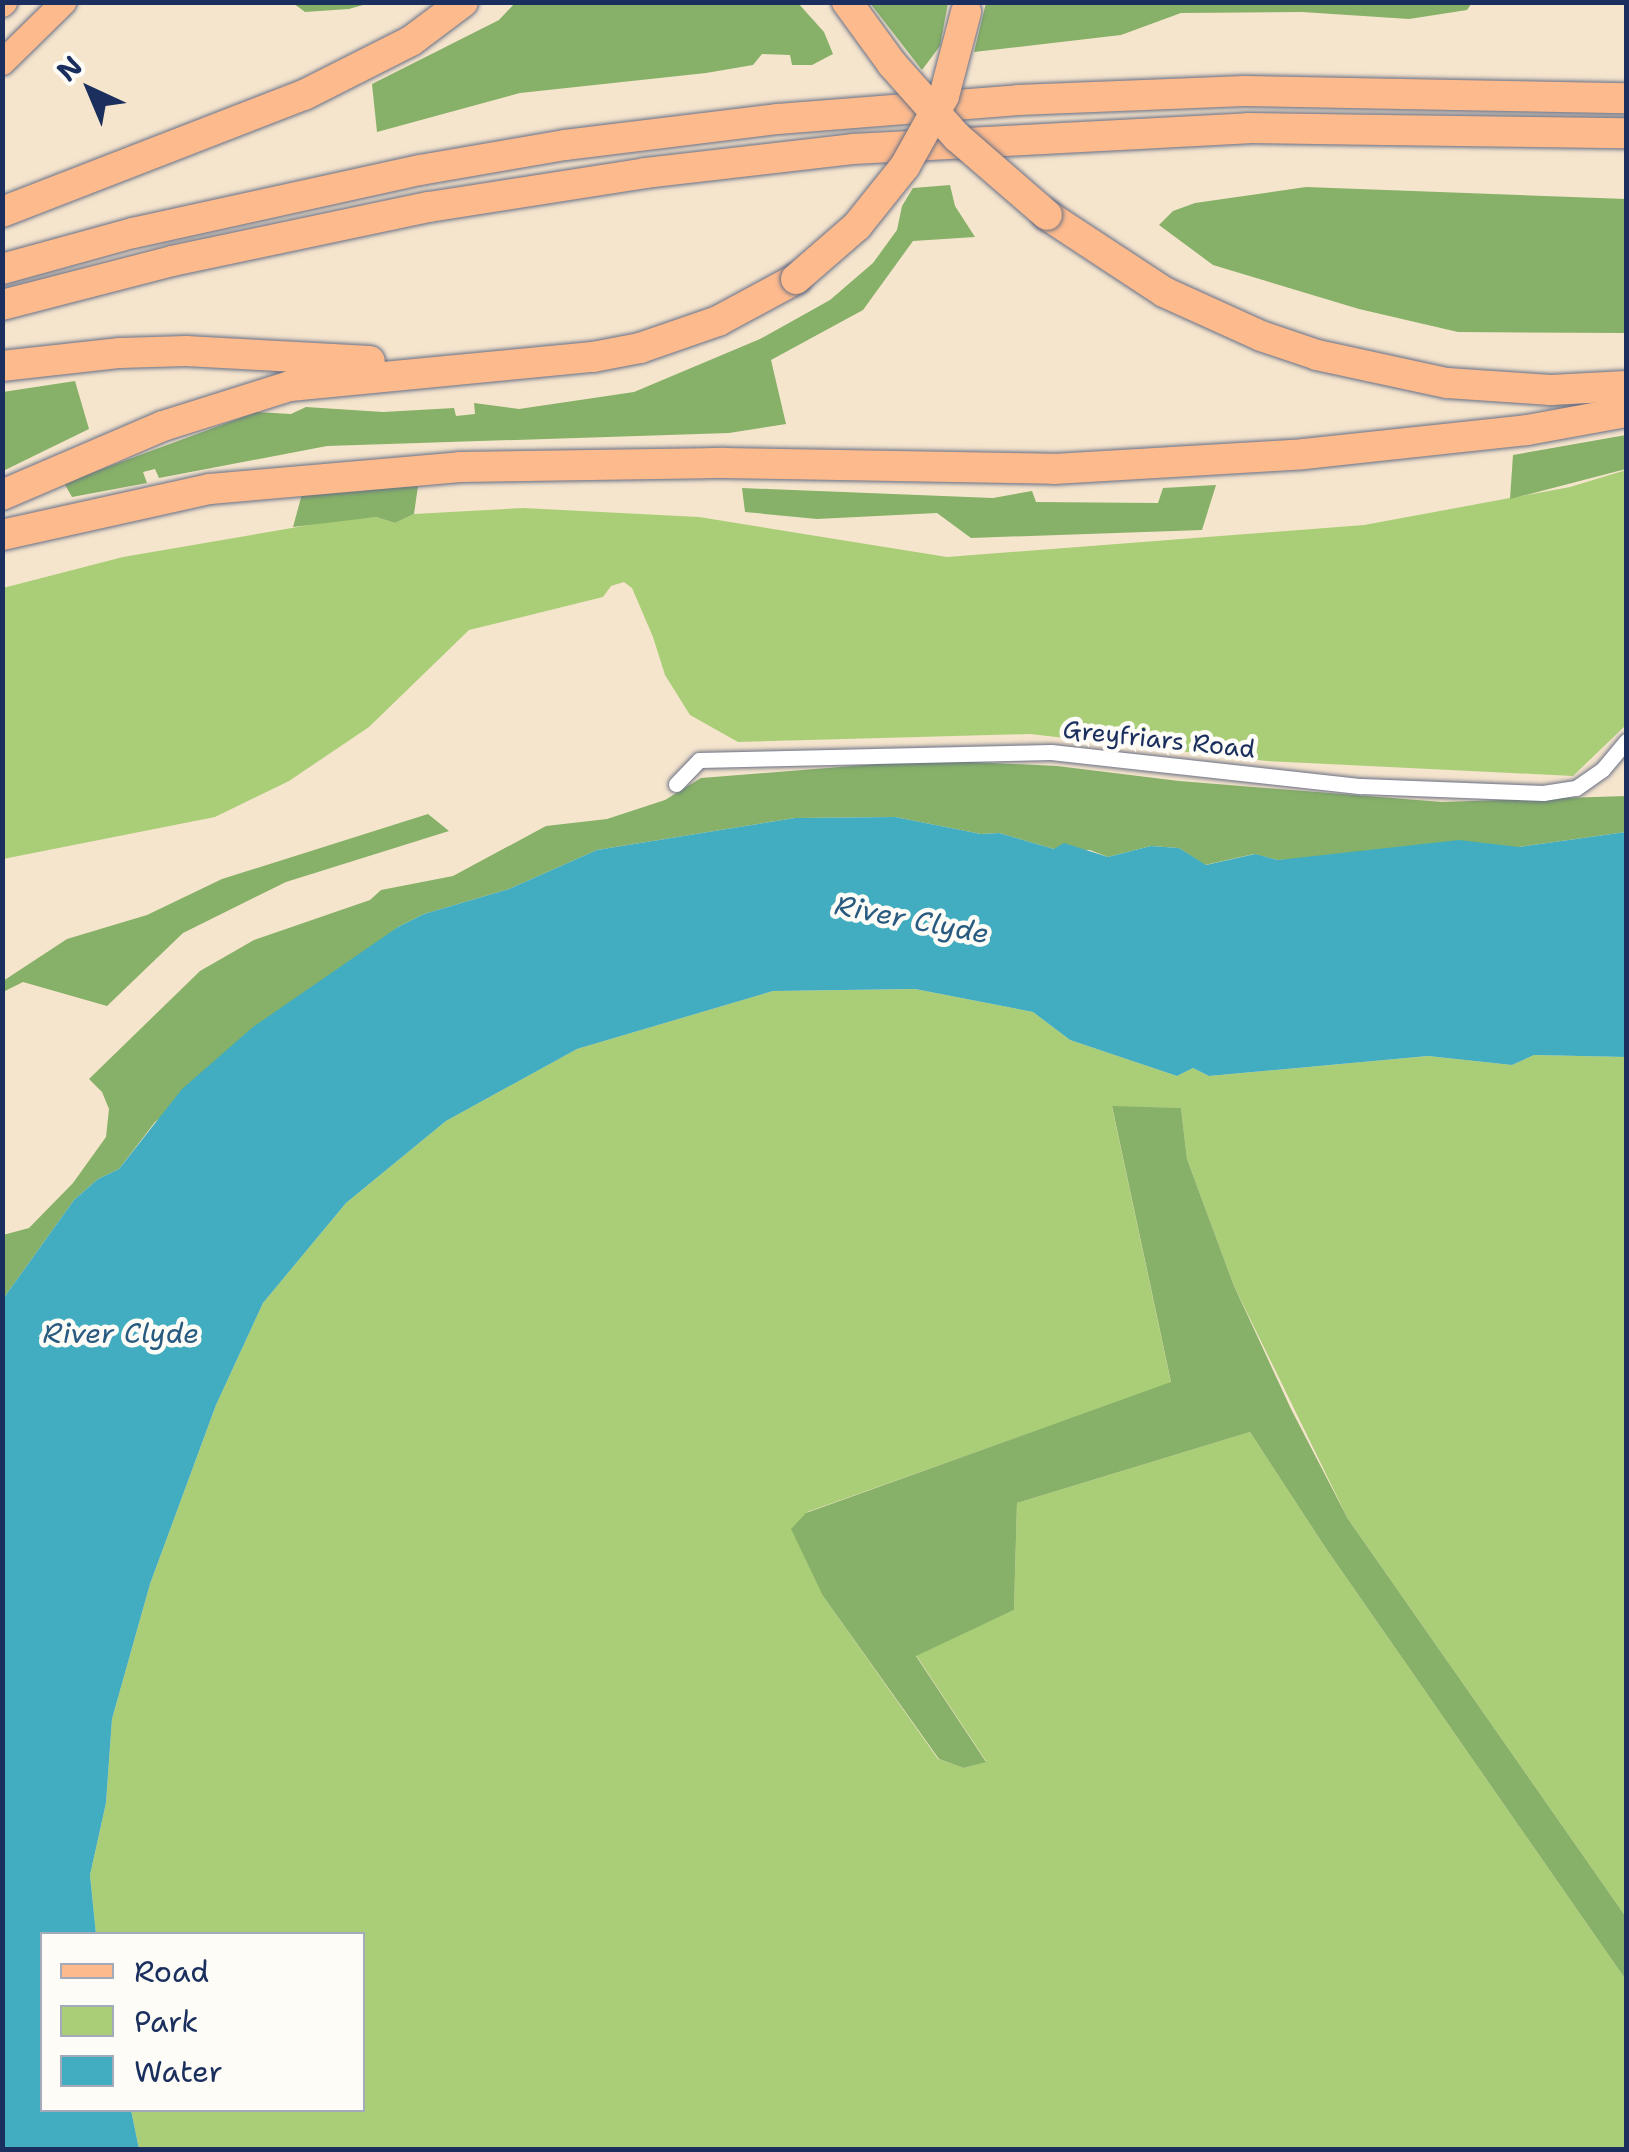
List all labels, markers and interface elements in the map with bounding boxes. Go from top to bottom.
north arrow [40,40,140,140]
text: N [48,47,90,90]
street label: Greyfriars Road [1061,714,1257,764]
water label: River Clyde [832,888,992,950]
water label: River Clyde [43,1316,199,1350]
legend [40,1932,365,2112]
text: Road [134,1951,209,1992]
text: Park [134,2001,198,2042]
text: Water [134,2051,223,2092]

